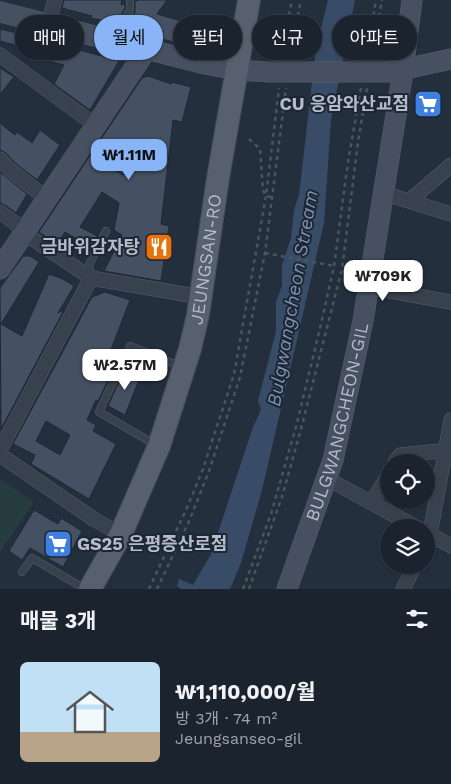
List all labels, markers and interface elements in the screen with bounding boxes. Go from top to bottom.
chip: 매매 [15,15,84,60]
chip: 월세 [94,15,163,60]
chip: 필터 [173,15,242,60]
chip: 신규 [252,15,322,60]
chip: 아파트 [332,15,417,60]
supermarket icon: CU 응암와산교점 [413,89,443,119]
place label: CU 응암와산교점 [279,93,409,114]
pin: ₩1.11M [88,138,170,181]
text: ₩1.11M [102,145,156,164]
water label: Bulgwangcheon Stream [262,188,323,408]
street label: JEUNGSAN-RO [185,193,226,327]
restaurant icon: 금바위감자탕 [144,232,174,262]
place label: 금바위감자탕 [41,236,140,257]
pin: ₩709K [348,260,418,302]
text: ₩709K [355,266,411,285]
street label: BULGWANGCHEON-GIL [301,320,372,524]
pin: ₩2.57M [84,348,166,391]
text: ₩2.57M [93,355,157,374]
map controls [380,454,435,574]
button: locate [380,454,435,509]
button: layers [380,519,435,574]
supermarket icon: GS25 은평증산로점 [43,529,73,559]
place label: GS25 은평증산로점 [77,533,227,554]
icon: filters [403,605,431,633]
text: 매물 3개 [20,608,96,633]
text: ₩1,110,000/월 [175,679,316,704]
icon: home [60,682,120,742]
text: 방 3개 · 74 m² [175,709,277,728]
text: Jeungsanseo-gil [175,729,302,748]

